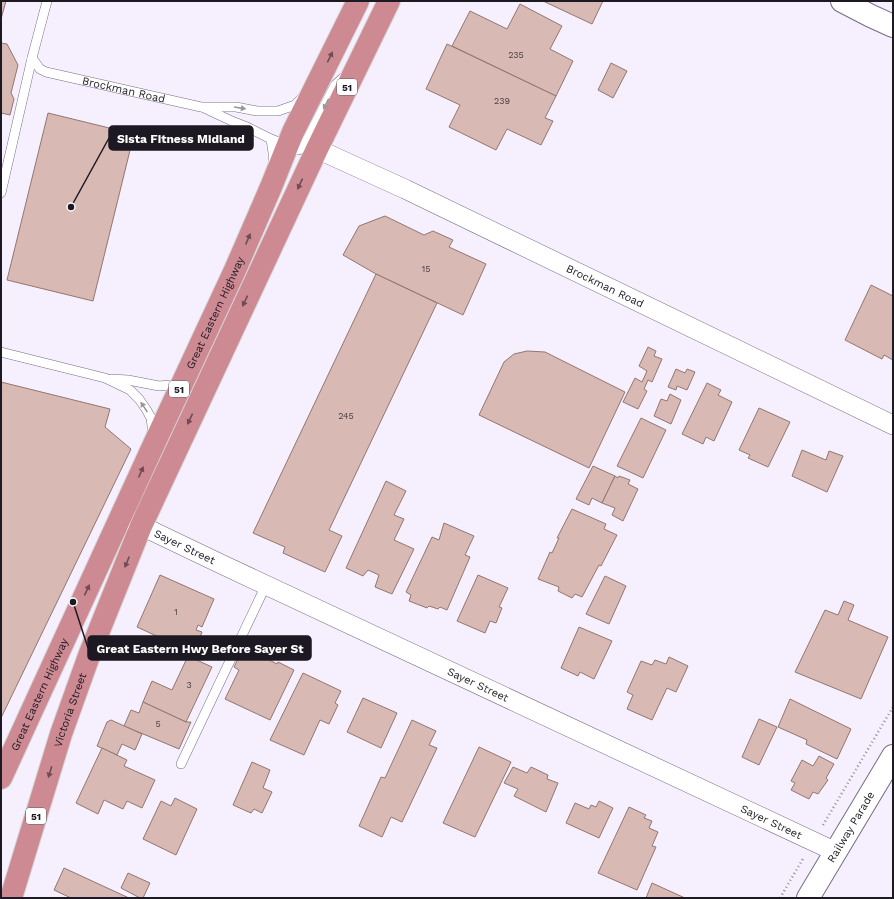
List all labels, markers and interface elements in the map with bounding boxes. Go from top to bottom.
house number: 235 [508,50,524,60]
one-way arrow [327,51,333,62]
street label: Brockman Road [81,74,166,106]
road number: 51 [337,79,357,95]
house number: 239 [494,96,510,106]
one-way arrow [323,98,329,110]
one-way arrow [234,106,246,112]
callout: Sista Fitness Midland [109,126,253,150]
text: Sista Fitness Midland [117,132,245,146]
one-way arrow [297,178,303,190]
one-way arrow [246,233,252,245]
street label: Great Eastern Highway [184,255,247,371]
street label: Brockman Road [564,262,646,311]
house number: 15 [422,264,430,274]
one-way arrow [242,296,248,307]
road number: 51 [169,381,189,397]
one-way arrow [140,402,148,412]
house number: 245 [338,411,354,421]
one-way arrow [187,414,193,426]
one-way arrow [138,466,144,477]
street label: Sayer Street [152,527,217,567]
one-way arrow [123,557,129,569]
one-way arrow [84,584,90,595]
house number: 1 [174,607,178,617]
street label: Great Eastern Highway [8,636,71,753]
callout: Great Eastern Hwy Before Sayer St [88,636,311,660]
text: Great Eastern Hwy Before Sayer St [97,642,304,656]
street label: Sayer Street [445,665,511,705]
street label: Victoria Street [51,671,89,749]
house number: 3 [186,680,192,690]
house number: 5 [155,719,161,729]
one-way arrow [47,766,53,778]
street label: Railway Parade [825,789,877,865]
street label: Sayer Street [739,802,804,842]
road number: 51 [26,808,46,824]

